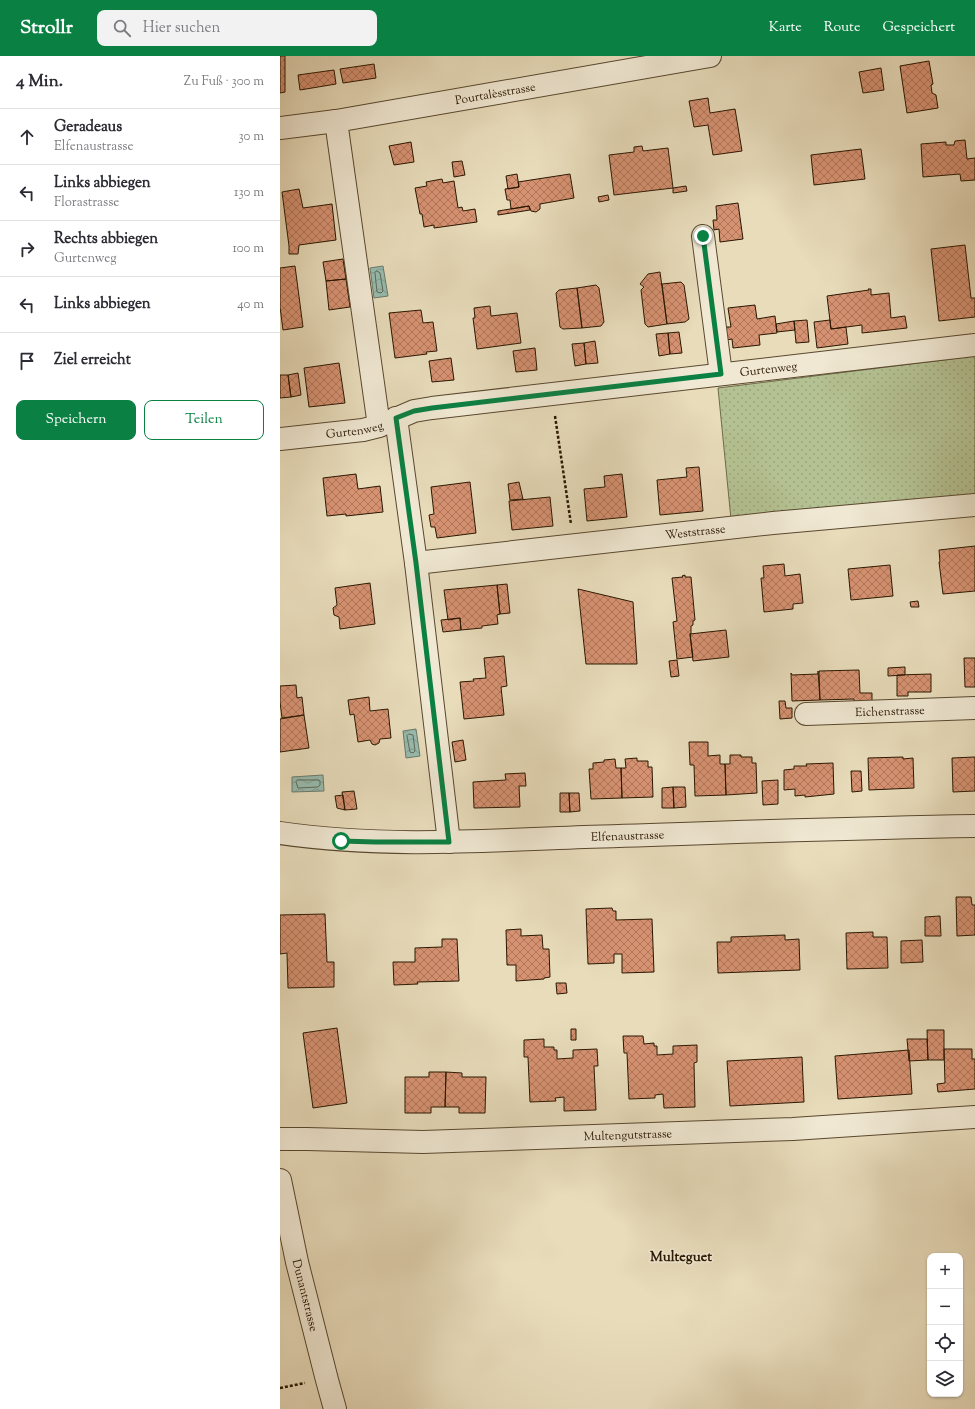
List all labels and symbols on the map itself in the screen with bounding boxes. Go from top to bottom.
street label: Pourtalèsstrasse [454,78,537,110]
route end [694,227,712,245]
street label: Gurtenweg [739,358,798,382]
street label: Gurtenweg [325,417,387,444]
street label: Weststrasse [664,520,727,545]
street label: Eichenstrasse [855,702,925,722]
street label: Elfenaustrasse [591,826,665,847]
route start [332,832,350,850]
street label: Multengutstrasse [583,1125,673,1146]
district label: Multeguet [650,1248,712,1268]
street label: Dunantstrasse [287,1257,322,1334]

